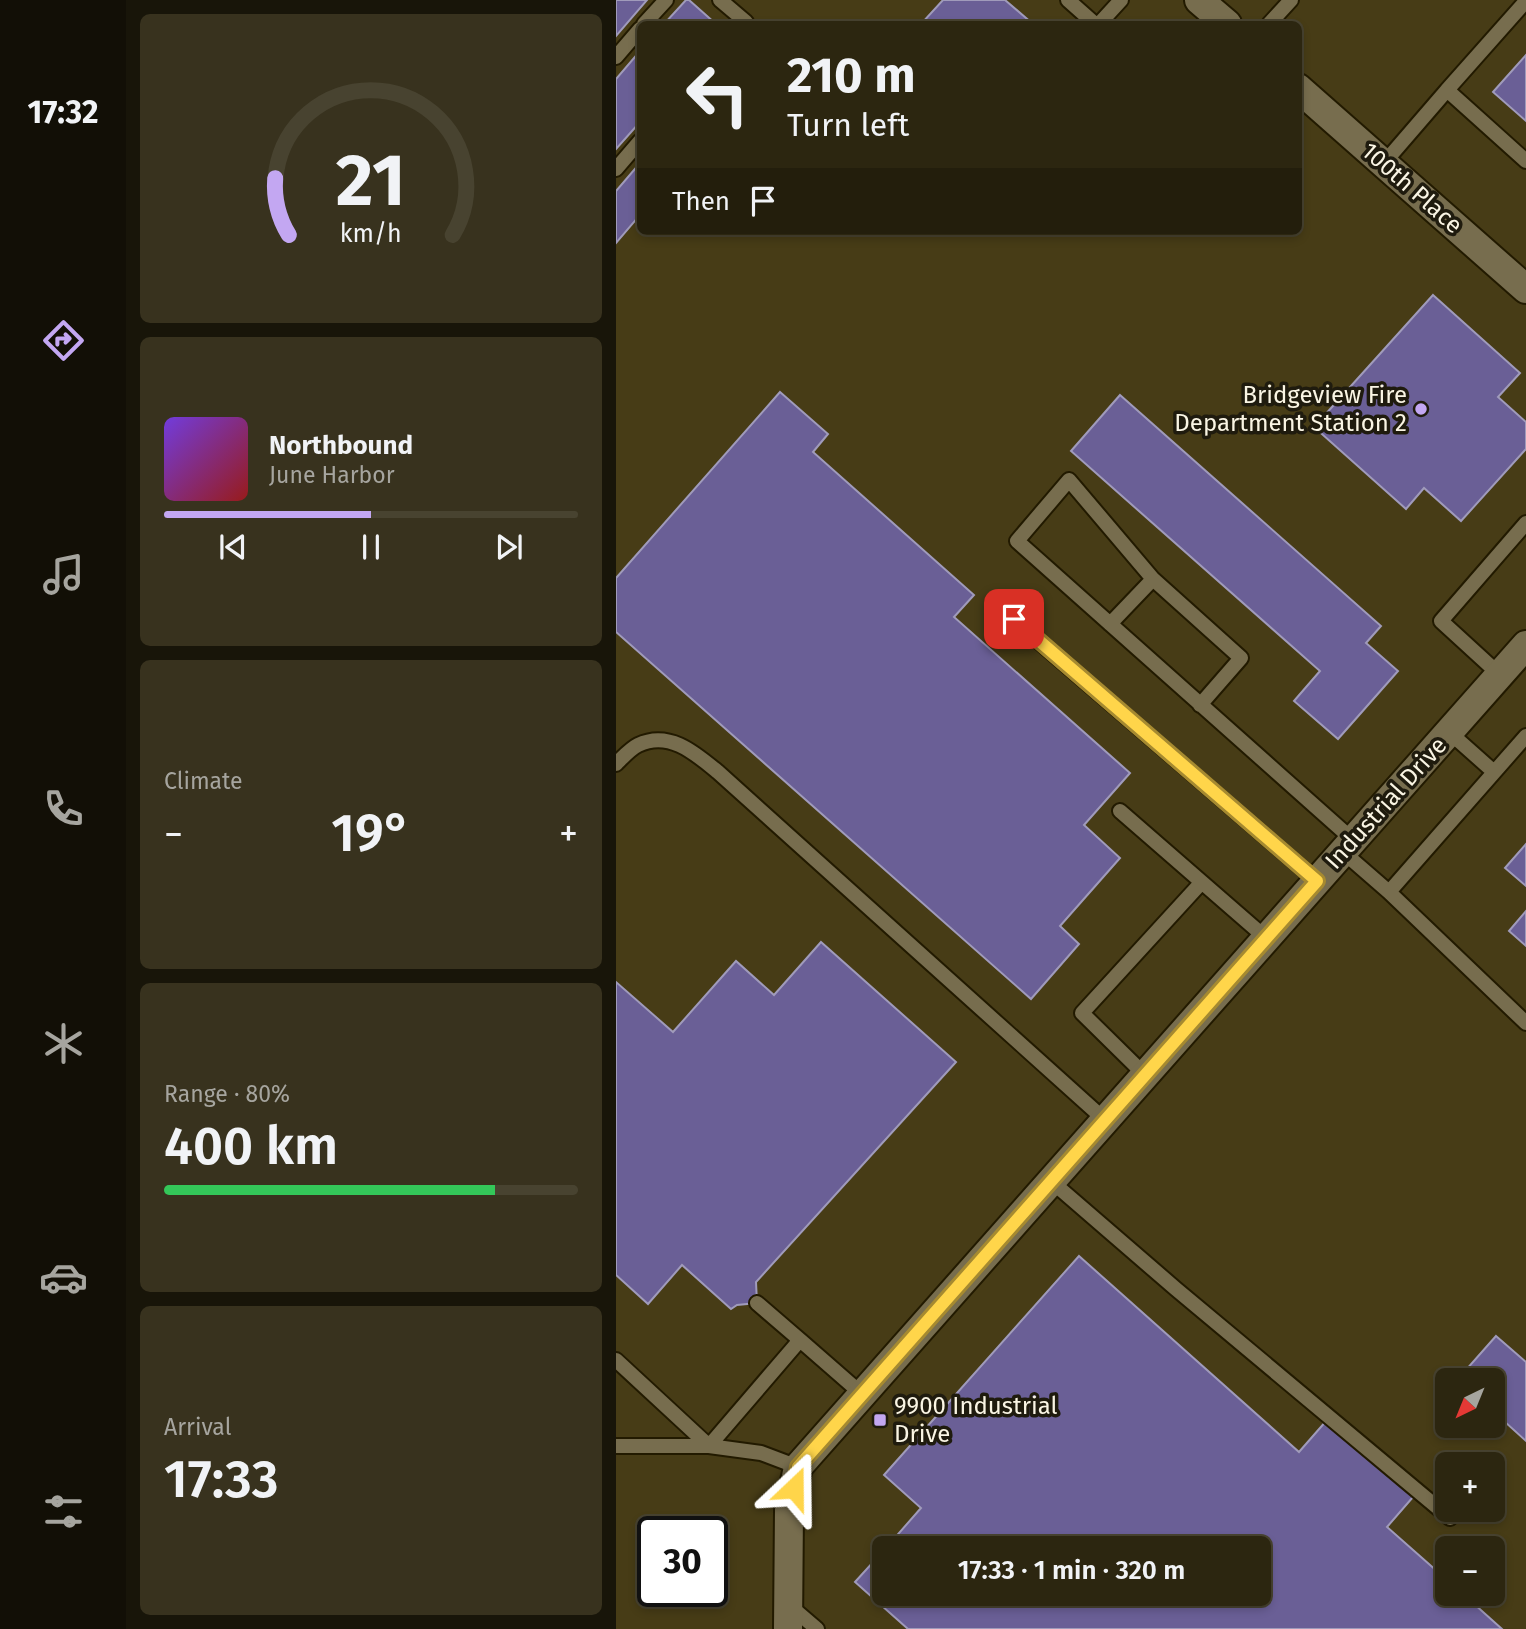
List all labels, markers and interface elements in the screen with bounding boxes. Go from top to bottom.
text: 210 m [787,46,916,105]
icon: left [672,49,763,140]
text: 17:32 [28,93,98,131]
text: Turn left [787,106,909,144]
text: 21 [336,137,406,224]
street label: 100th Place [1356,137,1468,239]
icon: arrive [744,182,782,220]
text: Then [672,186,730,217]
text: km/h [340,218,402,248]
icon: directions [39,316,88,365]
place label: Bridgeview Fire Department Station 2 [1174,381,1407,437]
marker: Bridgeview Fire Department Station 2 [1413,401,1429,417]
text: Northbound [269,430,413,461]
text: June Harbor [269,461,395,489]
icon: previous [214,528,252,566]
icon: pause [352,528,390,566]
icon: next [490,528,528,566]
icon: music [39,550,88,599]
pin [984,589,1044,649]
icon: arrive [995,600,1033,638]
street label: Industrial Drive [1319,731,1453,875]
text: Climate [164,767,243,795]
icon: phone [39,784,88,833]
text: 19° [331,802,411,865]
text: − [164,811,183,857]
text: + [559,811,578,857]
icon: climate [39,1019,88,1068]
text: Range · 80% [164,1080,290,1108]
text: 400 km [164,1115,338,1178]
icon: car [39,1253,88,1302]
north arrow [1435,1368,1505,1438]
map controls [1435,1368,1505,1606]
place label: 9900 Industrial Drive [894,1392,1058,1448]
marker: 9900 Industrial Drive [872,1412,888,1428]
text: Arrival [164,1413,231,1441]
text: 17:33 [164,1448,279,1511]
position arrow [757,1451,831,1525]
button: + [1435,1452,1505,1522]
icon: filters [39,1487,88,1536]
speed limit sign: 30 [637,1516,728,1607]
button: − [1435,1536,1505,1606]
text: 17:33 · 1 min · 320 m [958,1555,1185,1586]

